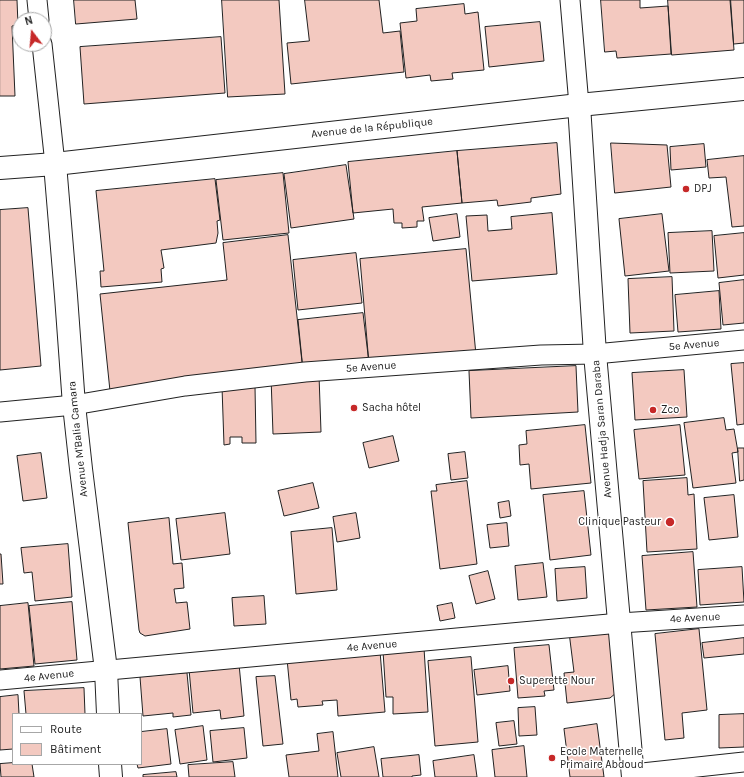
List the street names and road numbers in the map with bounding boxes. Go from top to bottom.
street label: Avenue de la République [310,115,434,141]
street label: 5e Avenue [668,336,720,354]
street label: 5e Avenue [345,359,397,375]
street label: Avenue Hadja Saran Daraba [589,359,615,499]
street label: Avenue M'Balia Camara [65,380,91,498]
street label: 4e Avenue [669,610,721,626]
street label: 4e Avenue [346,637,398,655]
street label: 4e Avenue [23,667,75,685]

